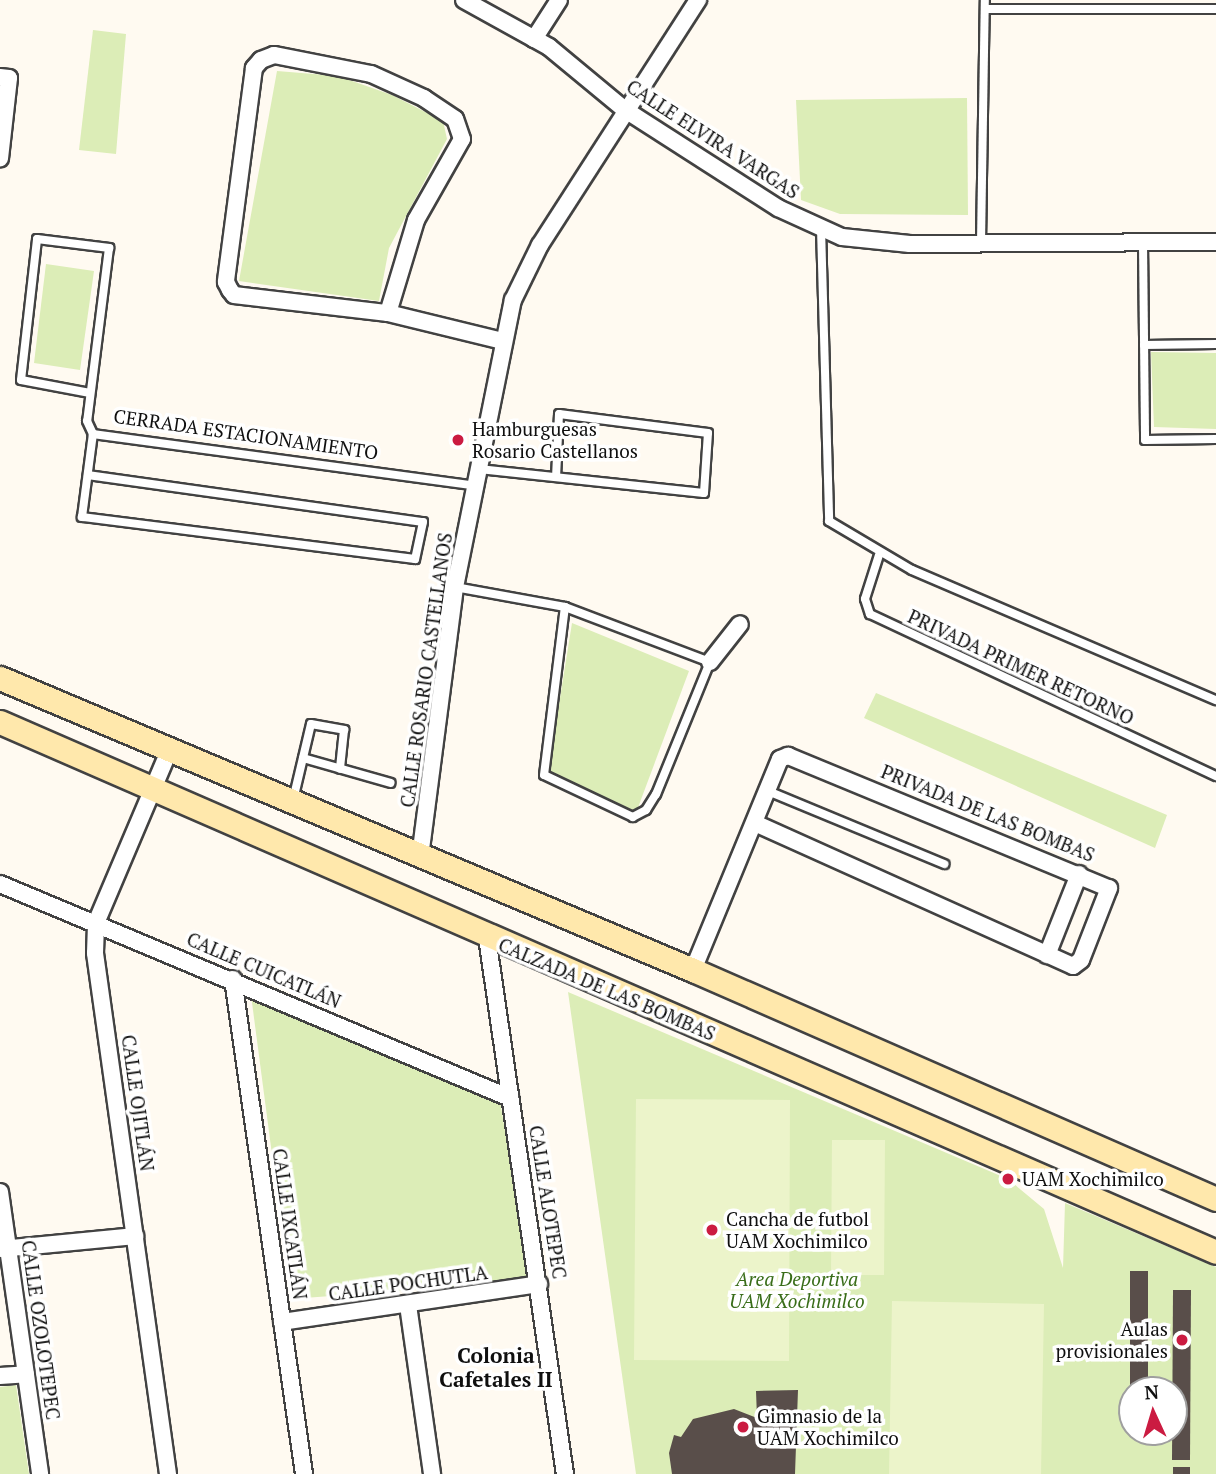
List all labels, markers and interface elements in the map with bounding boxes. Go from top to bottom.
street label: CALLE ELVIRA VARGAS [622,74,804,204]
street label: CERRADA ESTACIONAMIENTO [112,404,380,464]
place label: Hamburguesas Rosario Castellanos [472,418,638,462]
marker: Hamburguesas Rosario Castellanos [450,432,466,448]
street label: CALLE ROSARIO CASTELLANOS [395,531,457,809]
street label: PRIVADA PRIMER RETORNO [904,604,1138,730]
street label: PRIVADA DE LAS BOMBAS [878,760,1098,866]
street label: CALLE CUICATLÁN [183,927,345,1013]
street label: CALZADA DE LAS BOMBAS [495,933,719,1045]
street label: CALLE OJITLÁN [117,1033,159,1173]
street label: CALLE ALOTEPEC [525,1124,571,1280]
street label: CALLE IXCATLÁN [268,1147,312,1301]
place label: UAM Xochimilco [1022,1168,1164,1190]
marker: UAM Xochimilco [1000,1171,1016,1187]
place label: Cancha de futbol UAM Xochimilco [726,1208,869,1252]
marker: Cancha de futbol UAM Xochimilco [704,1222,720,1238]
street label: CALLE OZOLOTEPEC [17,1239,65,1421]
street label: CALLE POCHUTLA [327,1261,489,1305]
park label: Area Deportiva UAM Xochimilco [729,1268,865,1312]
place label: Aulas provisionales [1056,1318,1168,1362]
marker: Aulas provisionales [1174,1332,1190,1348]
district label: Colonia Cafetales II [439,1342,553,1392]
north arrow [1118,1376,1188,1446]
text: N [1144,1379,1160,1405]
place label: Gimnasio de la UAM Xochimilco [757,1405,899,1449]
marker: Gimnasio de la UAM Xochimilco [735,1419,751,1435]

